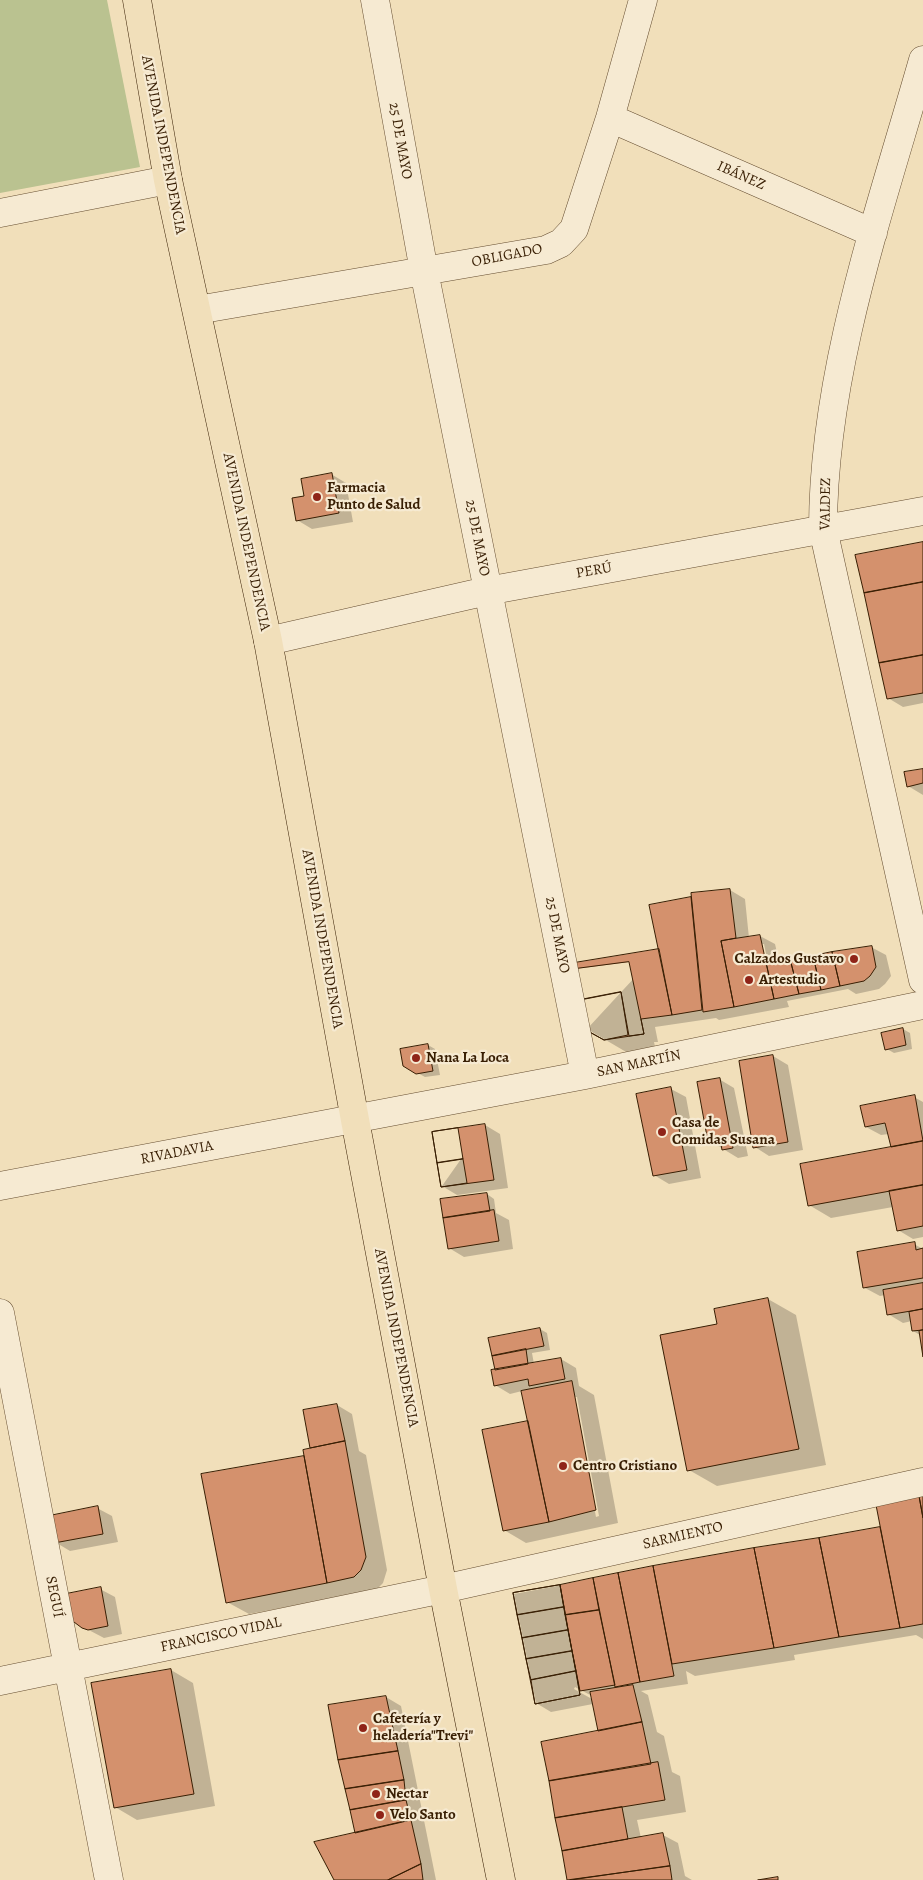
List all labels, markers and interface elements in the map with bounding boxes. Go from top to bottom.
street label: AVENIDA INDEPENDENCIA [137,54,189,236]
street label: 25 DE MAYO [384,101,416,181]
street label: IBÁNEZ [714,157,768,195]
street label: OBLIGADO [470,240,544,272]
street label: AVENIDA INDEPENDENCIA [218,451,274,633]
street label: VALDEZ [817,478,835,530]
place label: Farmacia Punto de Salud [327,479,420,514]
marker: Farmacia Punto de Salud [311,491,323,503]
street label: 25 DE MAYO [461,498,493,578]
street label: PERÚ [575,559,613,583]
street label: AVENIDA INDEPENDENCIA [297,848,347,1030]
street label: 25 DE MAYO [541,895,573,975]
place label: Calzados Gustavo [735,950,844,968]
marker: Calzados Gustavo [848,953,860,965]
place label: Artestudio [759,971,826,989]
marker: Artestudio [743,974,755,986]
street label: SAN MARTÍN [595,1046,683,1082]
place label: Nana La Loca [426,1049,509,1067]
marker: Nana La Loca [410,1052,422,1064]
place label: Casa de Comidas Susana [672,1114,775,1149]
marker: Casa de Comidas Susana [656,1126,668,1138]
street label: RIVADAVIA [139,1137,215,1169]
street label: AVENIDA INDEPENDENCIA [370,1247,422,1429]
place label: Centro Cristiano [573,1457,677,1475]
marker: Centro Cristiano [557,1460,569,1472]
street label: SARMIENTO [641,1518,725,1554]
street label: SEGUÍ [41,1575,67,1619]
street label: FRANCISCO VIDAL [159,1613,283,1657]
place label: Cafetería y heladería"Trevi" [373,1710,473,1745]
marker: Cafetería y heladería"Trevi" [357,1722,369,1734]
place label: Nectar [386,1785,428,1803]
marker: Nectar [370,1788,382,1800]
place label: Velo Santo [390,1806,456,1824]
marker: Velo Santo [374,1809,386,1821]

